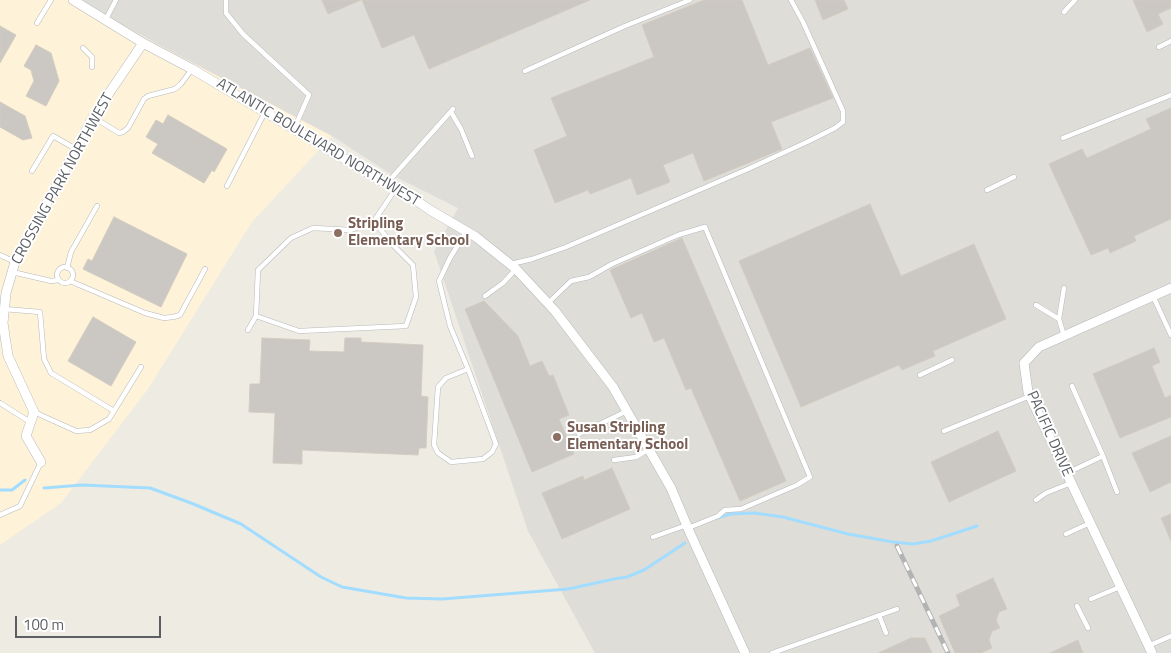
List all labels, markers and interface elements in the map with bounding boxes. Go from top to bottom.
street label: ATLANTIC BOULEVARD NORTHWEST [213,75,423,211]
street label: CROSSING PARK NORTHWEST [8,90,118,268]
place label: Stripling Elementary School [348,215,469,250]
marker: Stripling Elementary School [332,227,344,239]
street label: PACIFIC DRIVE [1022,388,1076,480]
place label: Susan Stripling Elementary School [567,419,688,454]
marker: Susan Stripling Elementary School [551,431,563,443]
scale bar [18,606,164,638]
text: 100 m [23,613,64,636]

